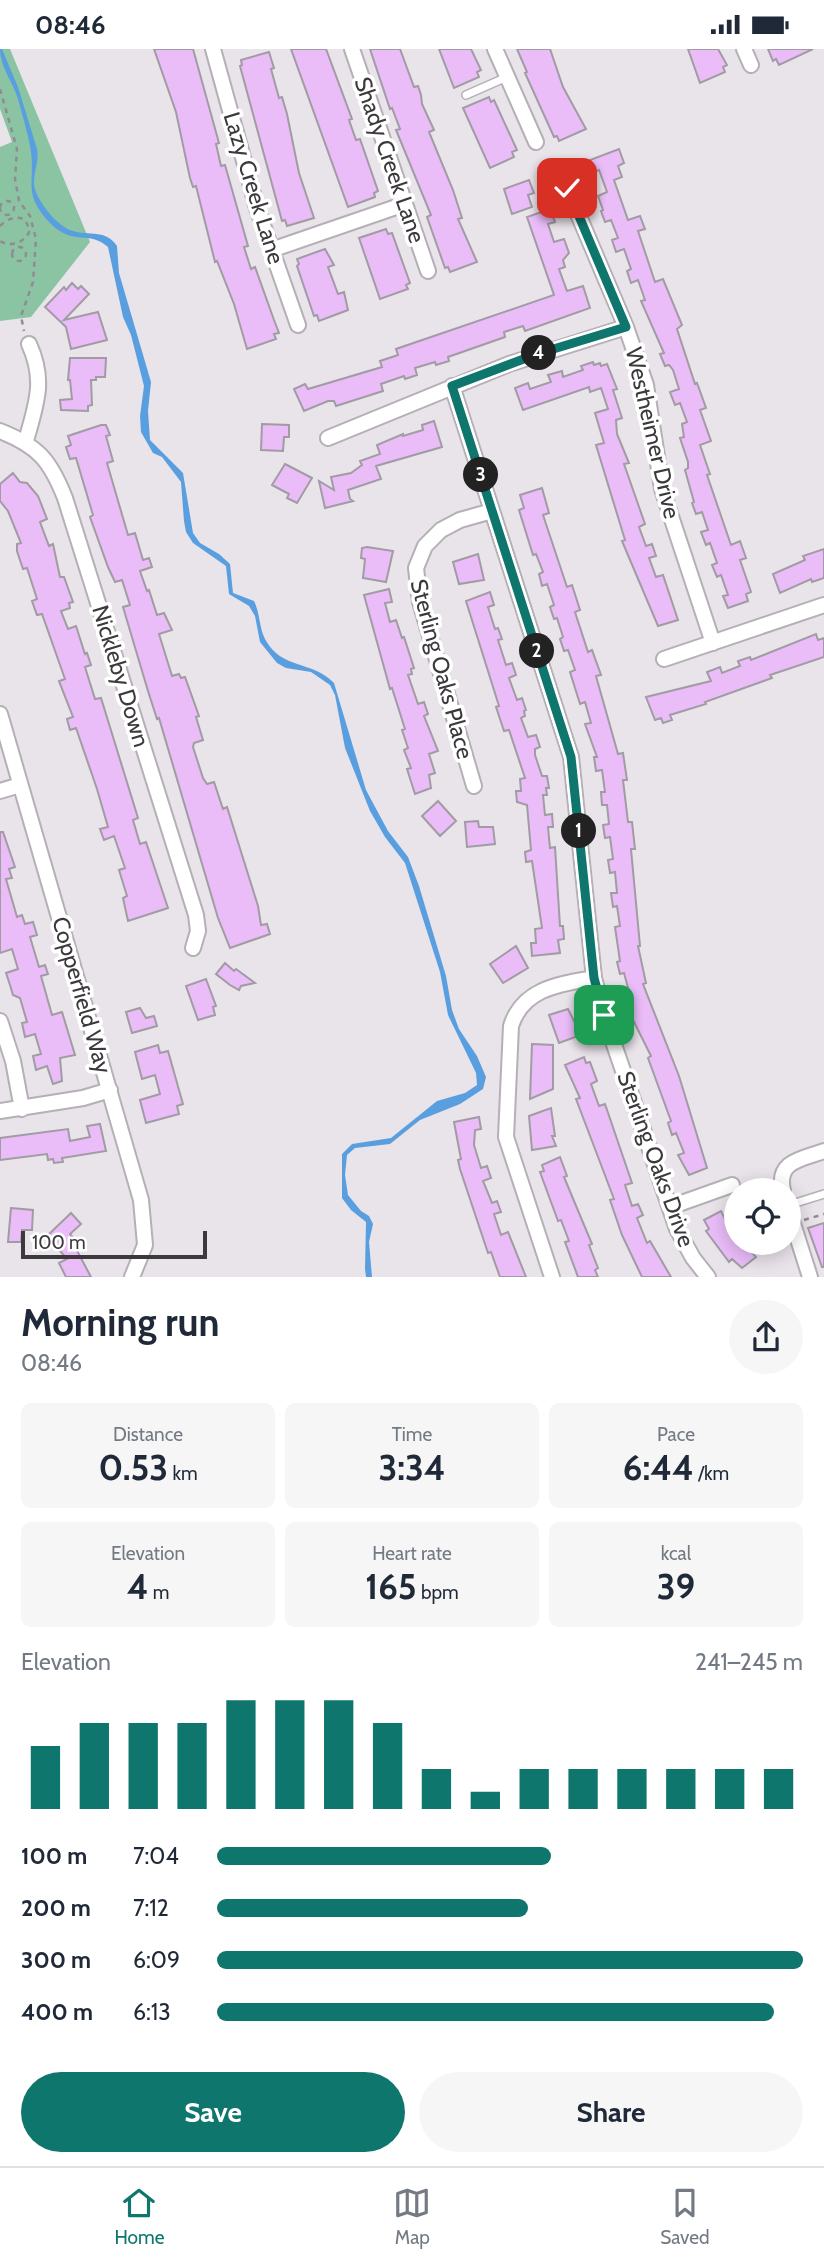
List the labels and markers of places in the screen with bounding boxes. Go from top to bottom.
pin [537,158,597,218]
pin: 4 [522,335,556,371]
pin: 3 [463,457,498,493]
pin: 2 [520,633,554,669]
pin: 1 [562,813,596,849]
pin [574,985,634,1045]

